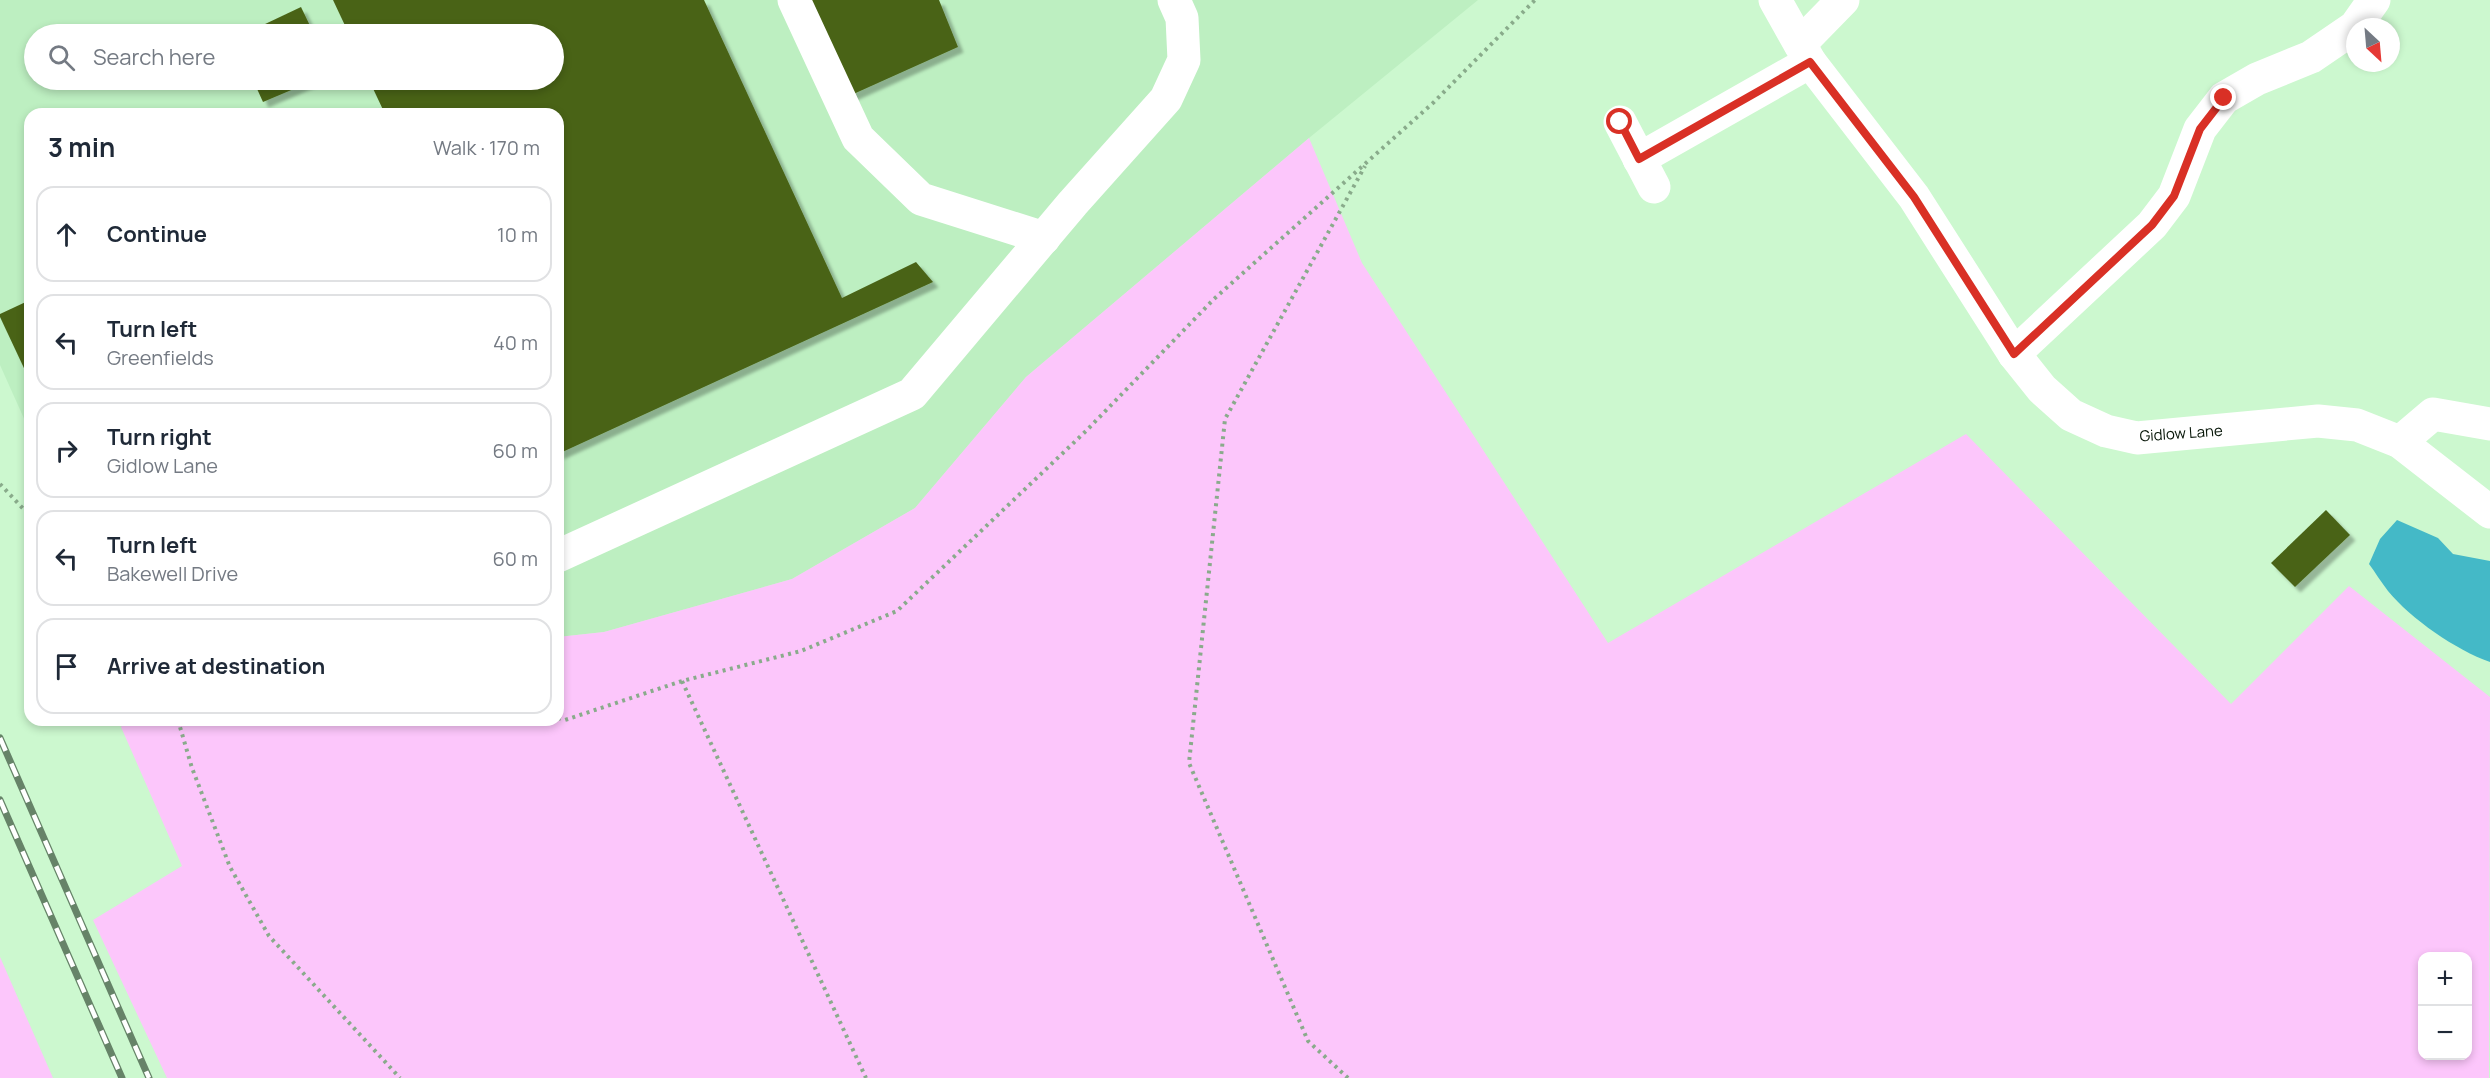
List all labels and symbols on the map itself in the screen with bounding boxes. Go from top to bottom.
north arrow [2346,18,2400,72]
route end [2210,84,2236,110]
route start [1606,108,1632,134]
street label: Gidlow Lane [2139,420,2223,446]

